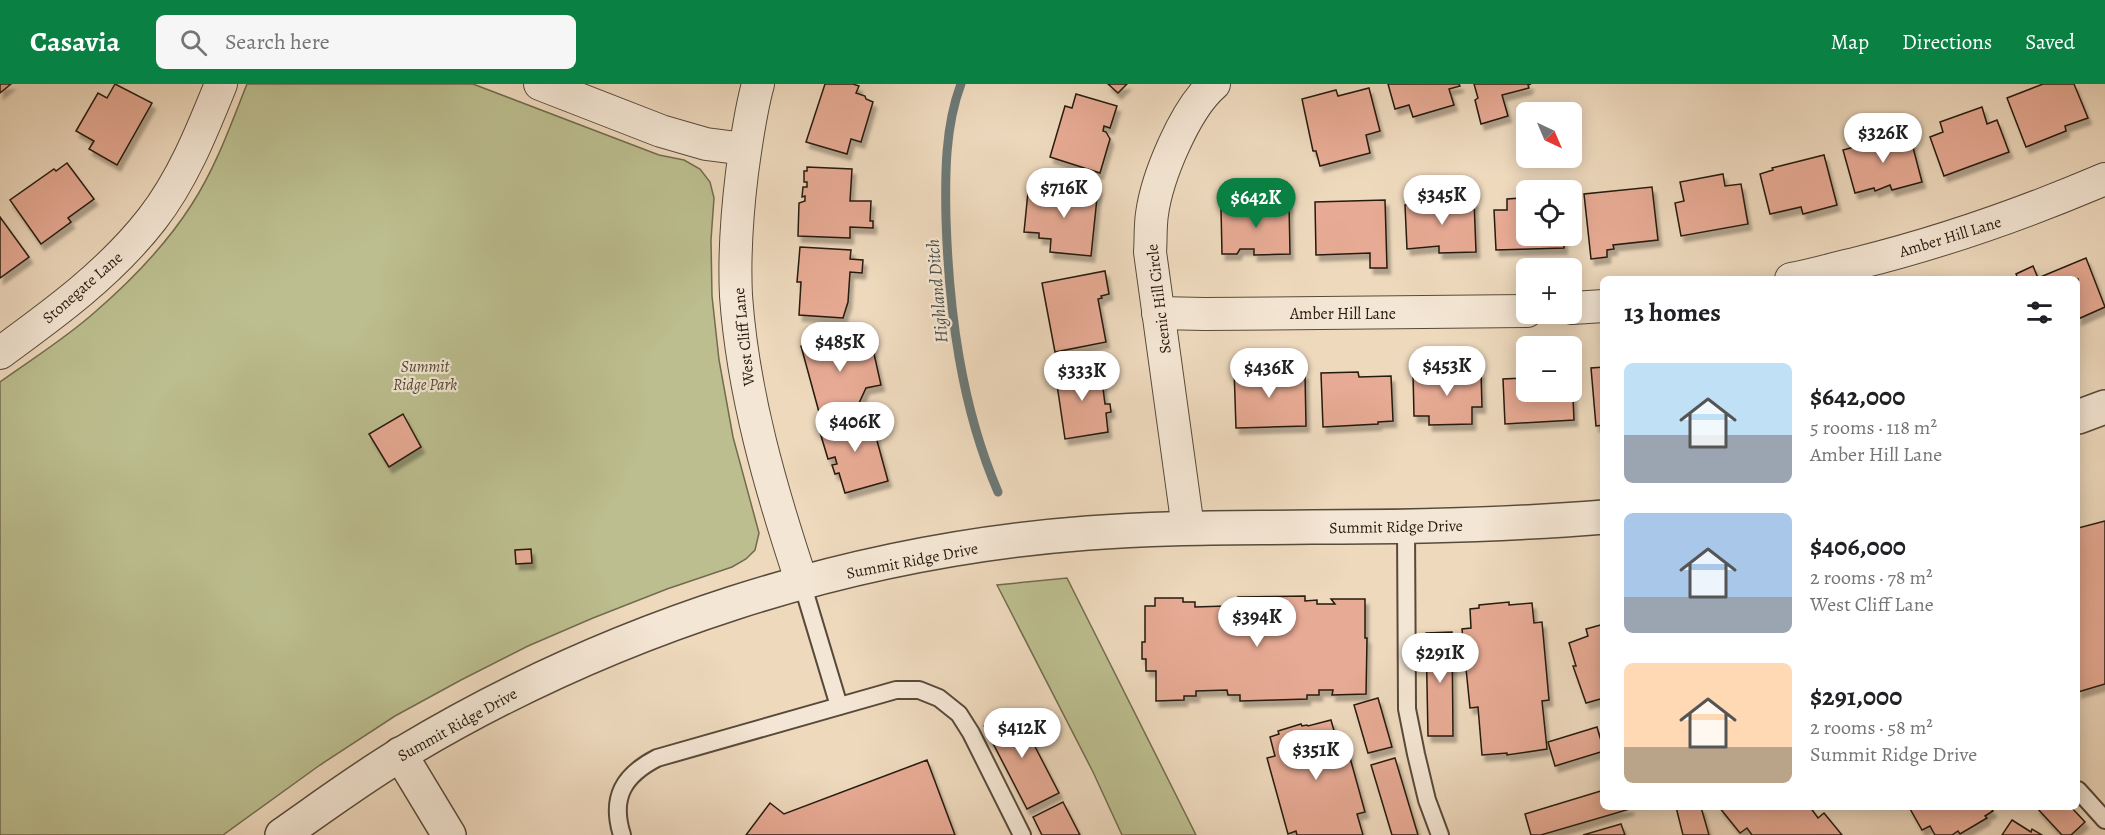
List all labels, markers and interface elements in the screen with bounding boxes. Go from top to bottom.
search box [156,15,576,69]
text: Casavia [30,23,120,61]
icon: search [177,26,210,59]
text: Search here [225,27,330,57]
text: Map [1831,28,1869,56]
text: Directions [1902,28,1992,56]
text: Saved [2025,28,2075,56]
north arrow [1516,102,1582,168]
map controls [1516,102,1582,402]
pin: $326K [1841,113,1925,164]
text: $326K [1858,119,1908,146]
pin: $716K [1022,168,1106,219]
text: $716K [1040,174,1088,201]
pin: $345K [1400,175,1484,226]
pin: $642K [1214,178,1298,229]
button: locate [1516,180,1582,246]
text: $345K [1418,181,1467,208]
text: $642K [1231,184,1281,211]
street label: Amber Hill Lane [1896,211,2004,263]
water label: Highland Ditch [920,238,954,344]
street label: Scenic Hill Circle [1141,243,1177,355]
street label: Stonegate Lane [38,247,128,329]
button: + [1516,258,1582,324]
street label: West Cliff Lane [728,287,760,388]
text: 13 homes [1624,295,1721,330]
icon: filters [2023,296,2056,329]
street label: Amber Hill Lane [1289,303,1396,325]
pin: $485K [798,322,882,373]
text: $485K [815,328,865,355]
button: − [1516,336,1582,402]
pin: $453K [1405,346,1489,397]
pin: $436K [1227,348,1311,399]
pin: $333K [1040,351,1124,402]
text: $453K [1423,352,1472,379]
text: $436K [1244,354,1294,381]
park label: Summit Ridge Park [393,356,457,396]
text: $333K [1058,357,1106,384]
text: $642,000 [1810,379,1905,414]
icon: home [1672,387,1744,459]
pin: $406K [813,402,897,453]
text: $406K [829,408,881,435]
text: 5 rooms · 118 m² [1810,414,1937,441]
text: Amber Hill Lane [1810,441,1942,468]
street label: Summit Ridge Drive [1329,515,1463,539]
text: $406,000 [1810,529,1906,564]
street label: Summit Ridge Drive [844,537,980,585]
icon: home [1672,537,1744,609]
text: 2 rooms · 78 m² [1810,564,1933,591]
text: West Cliff Lane [1810,591,1934,618]
pin: $394K [1215,597,1299,648]
text: $394K [1232,603,1282,630]
pin: $291K [1398,633,1482,684]
text: $291K [1416,639,1464,666]
text: $291,000 [1810,679,1902,714]
street label: Summit Ridge Drive [394,683,521,767]
icon: home [1672,687,1744,759]
pin: $412K [980,708,1064,759]
text: $412K [998,714,1046,741]
text: 2 rooms · 58 m² [1810,714,1933,741]
pin: $351K [1274,730,1358,781]
text: $351K [1293,736,1339,763]
text: Summit Ridge Drive [1810,741,1977,768]

